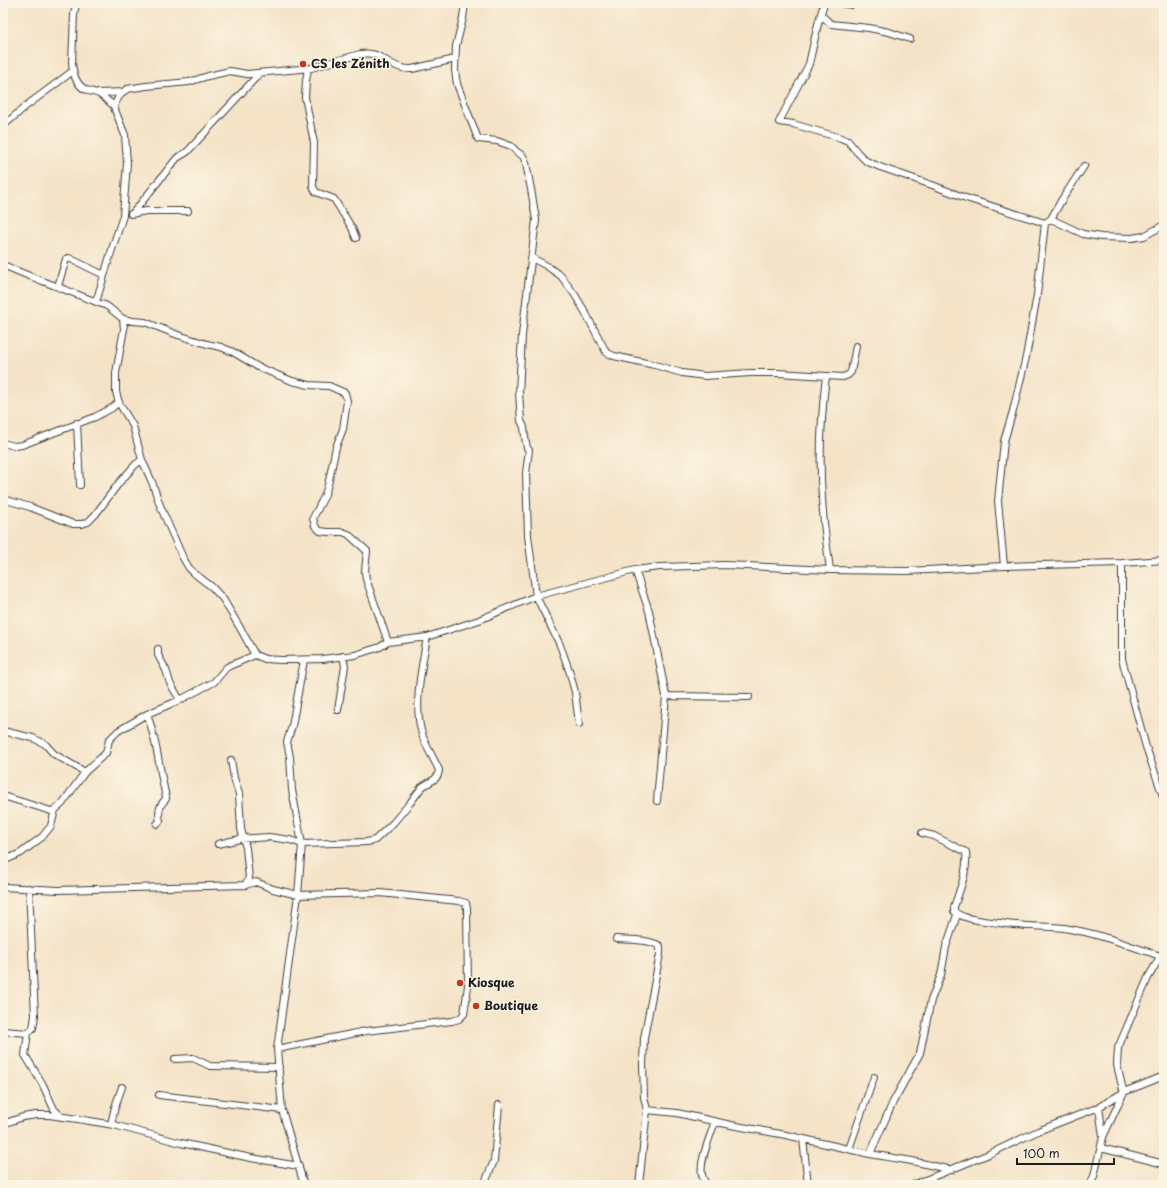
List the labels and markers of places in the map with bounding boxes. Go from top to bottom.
place label: CS les Zénith [311,54,390,72]
marker: CS les Zénith [298,59,308,69]
place label: Kiosque [468,973,515,991]
marker: Kiosque [455,978,465,988]
place label: Boutique [484,996,538,1014]
marker: Boutique [471,1001,481,1011]

